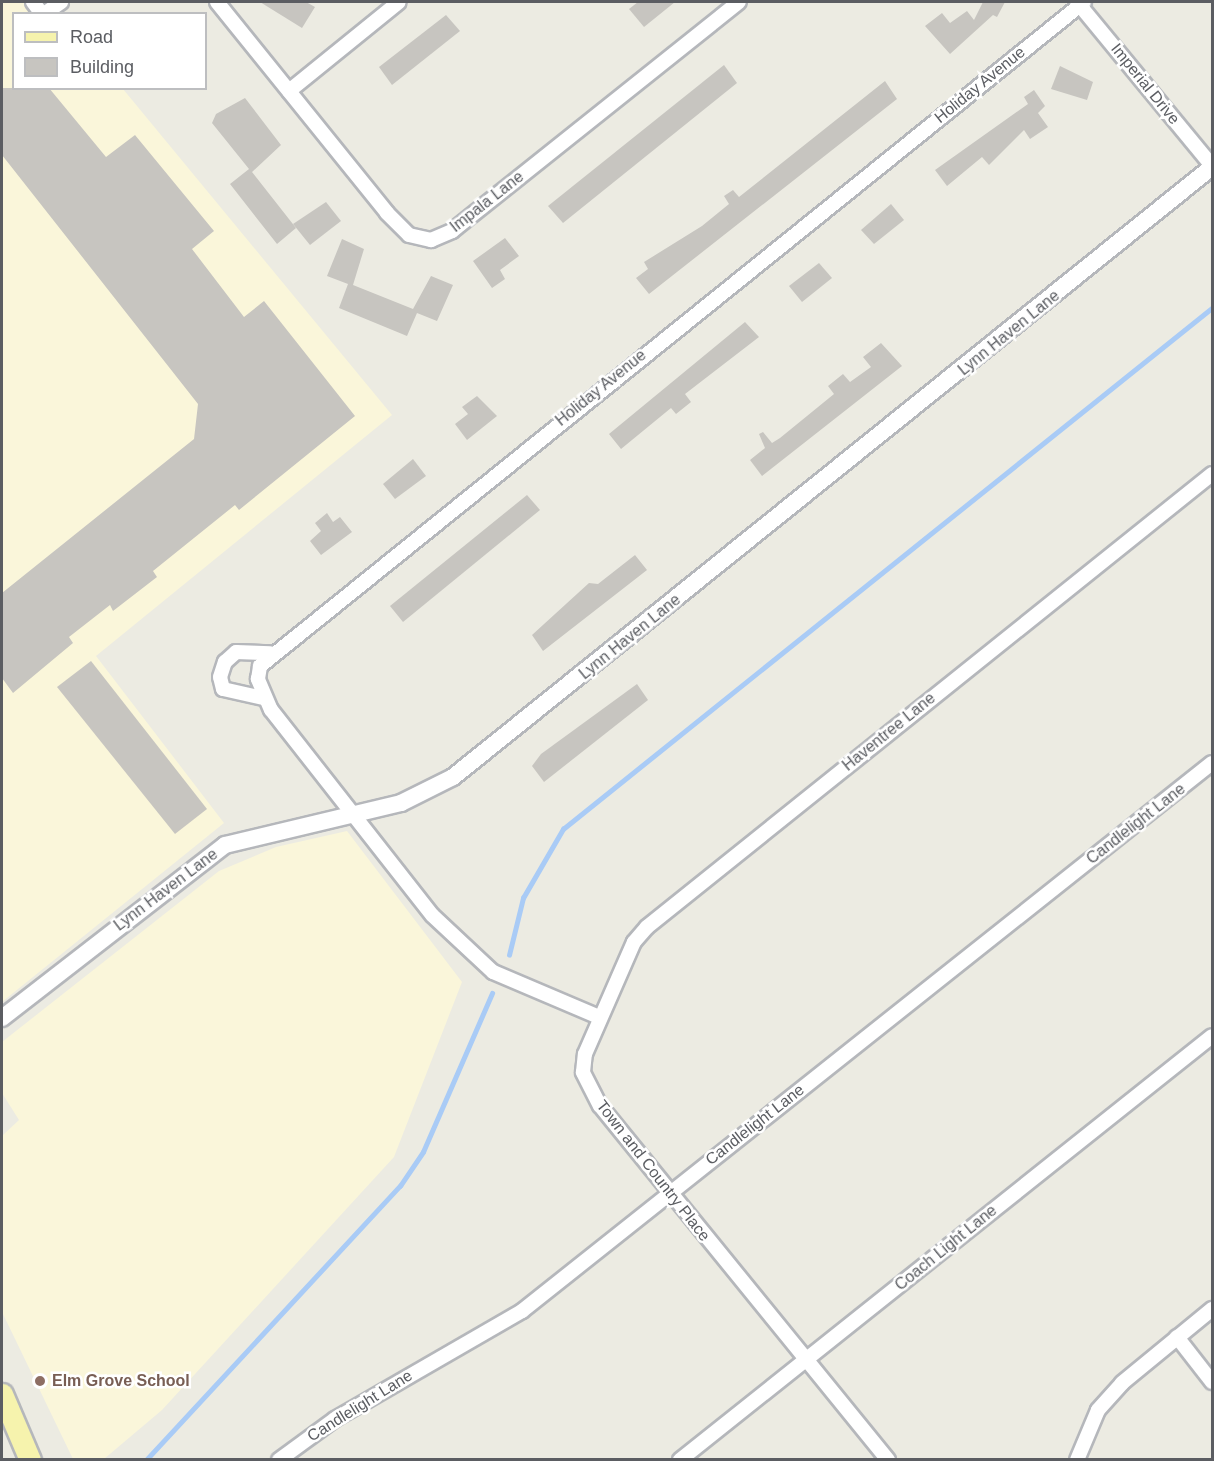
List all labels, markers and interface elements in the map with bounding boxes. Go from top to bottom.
legend [12,12,207,90]
text: Road [70,27,113,47]
street label: Imperial Drive [1106,40,1184,128]
street label: Holiday Avenue [931,42,1029,128]
text: Building [70,57,134,77]
street label: Impala Lane [446,167,528,237]
street label: Lynn Haven Lane [954,286,1064,380]
street label: Holiday Avenue [552,345,650,431]
street label: Lynn Haven Lane [575,590,685,684]
street label: Haventree Lane [839,689,939,775]
street label: Candlelight Lane [1083,779,1189,869]
street label: Lynn Haven Lane [110,845,222,935]
street label: Candlelight Lane [702,1080,808,1170]
street label: Town and Country Place [592,1097,714,1245]
street label: Coach Light Lane [891,1201,1001,1295]
street label: Candlelight Lane [304,1366,416,1446]
place label: Elm Grove School [52,1371,190,1391]
marker: Elm Grove School [33,1374,47,1388]

